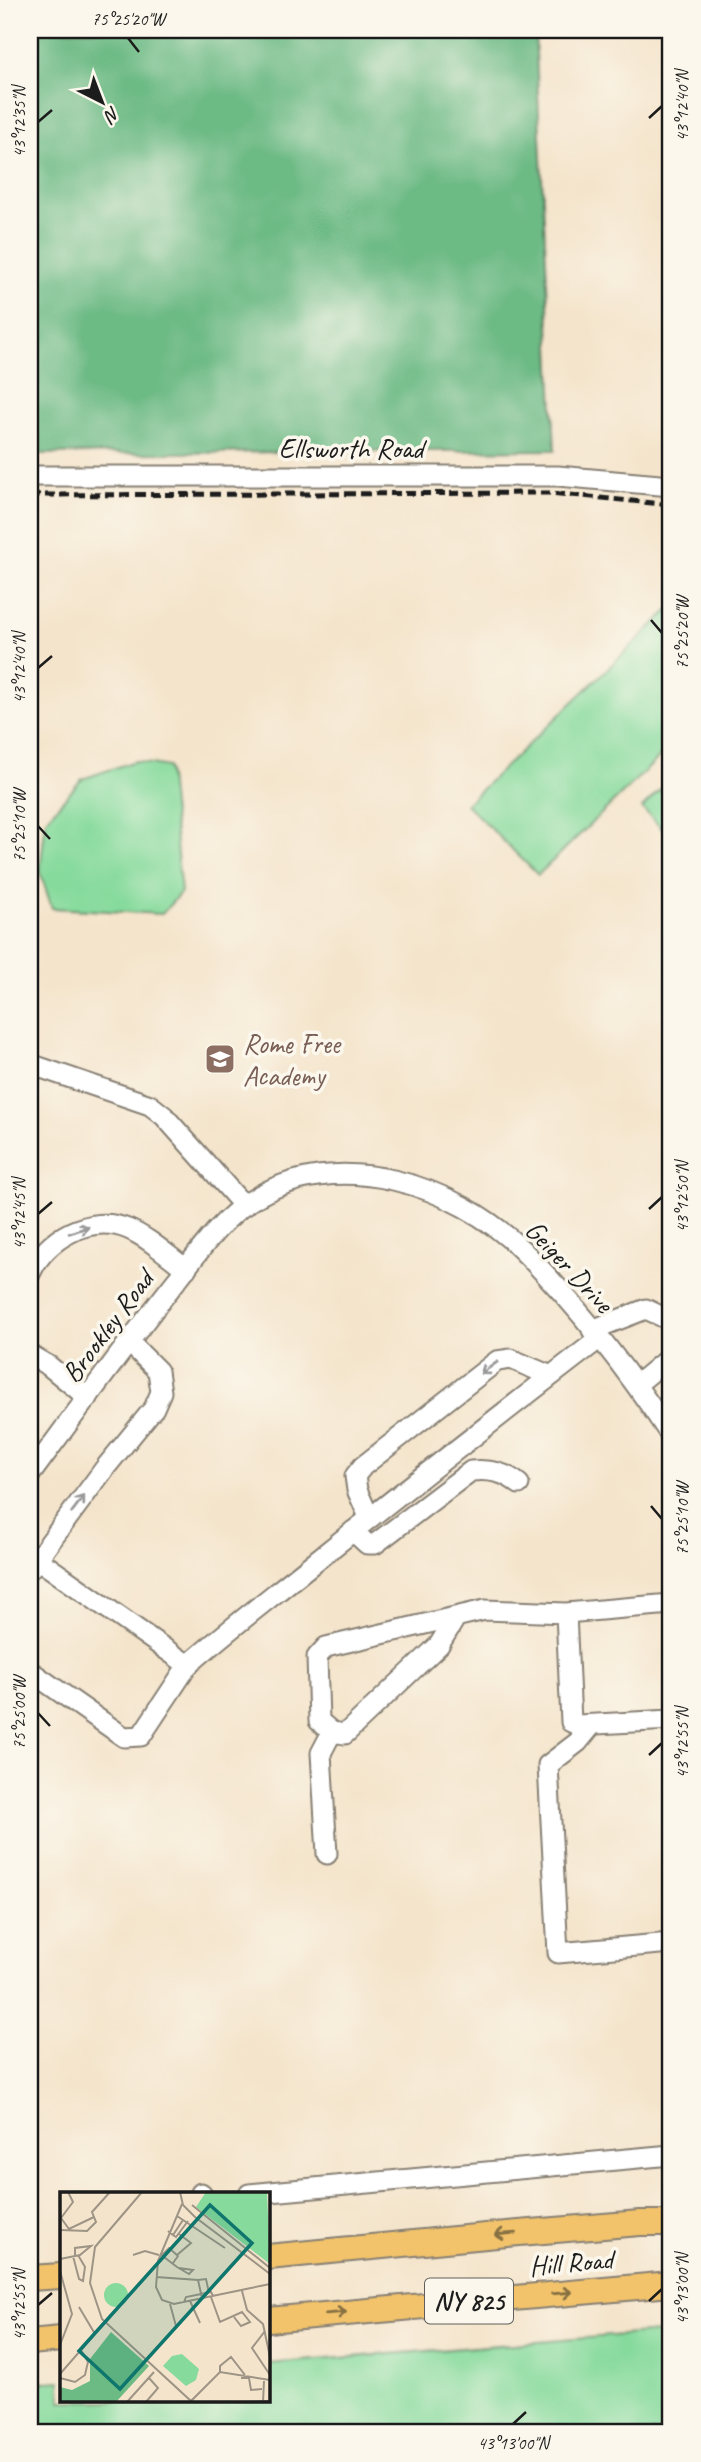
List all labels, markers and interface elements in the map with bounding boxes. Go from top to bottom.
text: 75°25'20"W [91,8,168,30]
north arrow [66,66,136,136]
text: 43°12'40"N [671,67,693,141]
text: 43°12'35"N [8,83,30,157]
text: N [98,101,125,129]
street label: Ellsworth Road [279,431,427,466]
text: 75°25'20"W [671,593,693,670]
text: 43°12'40"N [8,629,30,703]
text: 75°25'10"W [8,786,30,863]
place label: Rome Free Academy [243,1026,342,1093]
school or university icon: Rome Free Academy [203,1042,237,1076]
text: 43°12'50"N [671,1158,693,1232]
text: 43°12'45"N [8,1175,30,1249]
street label: Geiger Drive [518,1213,623,1321]
one-way arrow [67,1223,89,1235]
street label: Brookley Road [54,1260,163,1389]
one-way arrow [480,1361,499,1375]
text: 75°25'10"W [671,1479,693,1556]
one-way arrow [70,1495,85,1514]
text: 75°25'00"W [8,1673,30,1750]
text: 43°12'55"N [671,1704,693,1778]
inset map [60,2192,270,2402]
one-way arrow [495,2228,517,2241]
street label: Hill Road [528,2241,618,2284]
text: 43°13'00"N [671,2250,693,2324]
text: 43°12'55"N [8,2266,30,2340]
road number: NY 825 [425,2278,513,2324]
one-way arrow [550,2286,573,2299]
one-way arrow [324,2307,347,2320]
text: 43°13'00"N [478,2432,552,2454]

